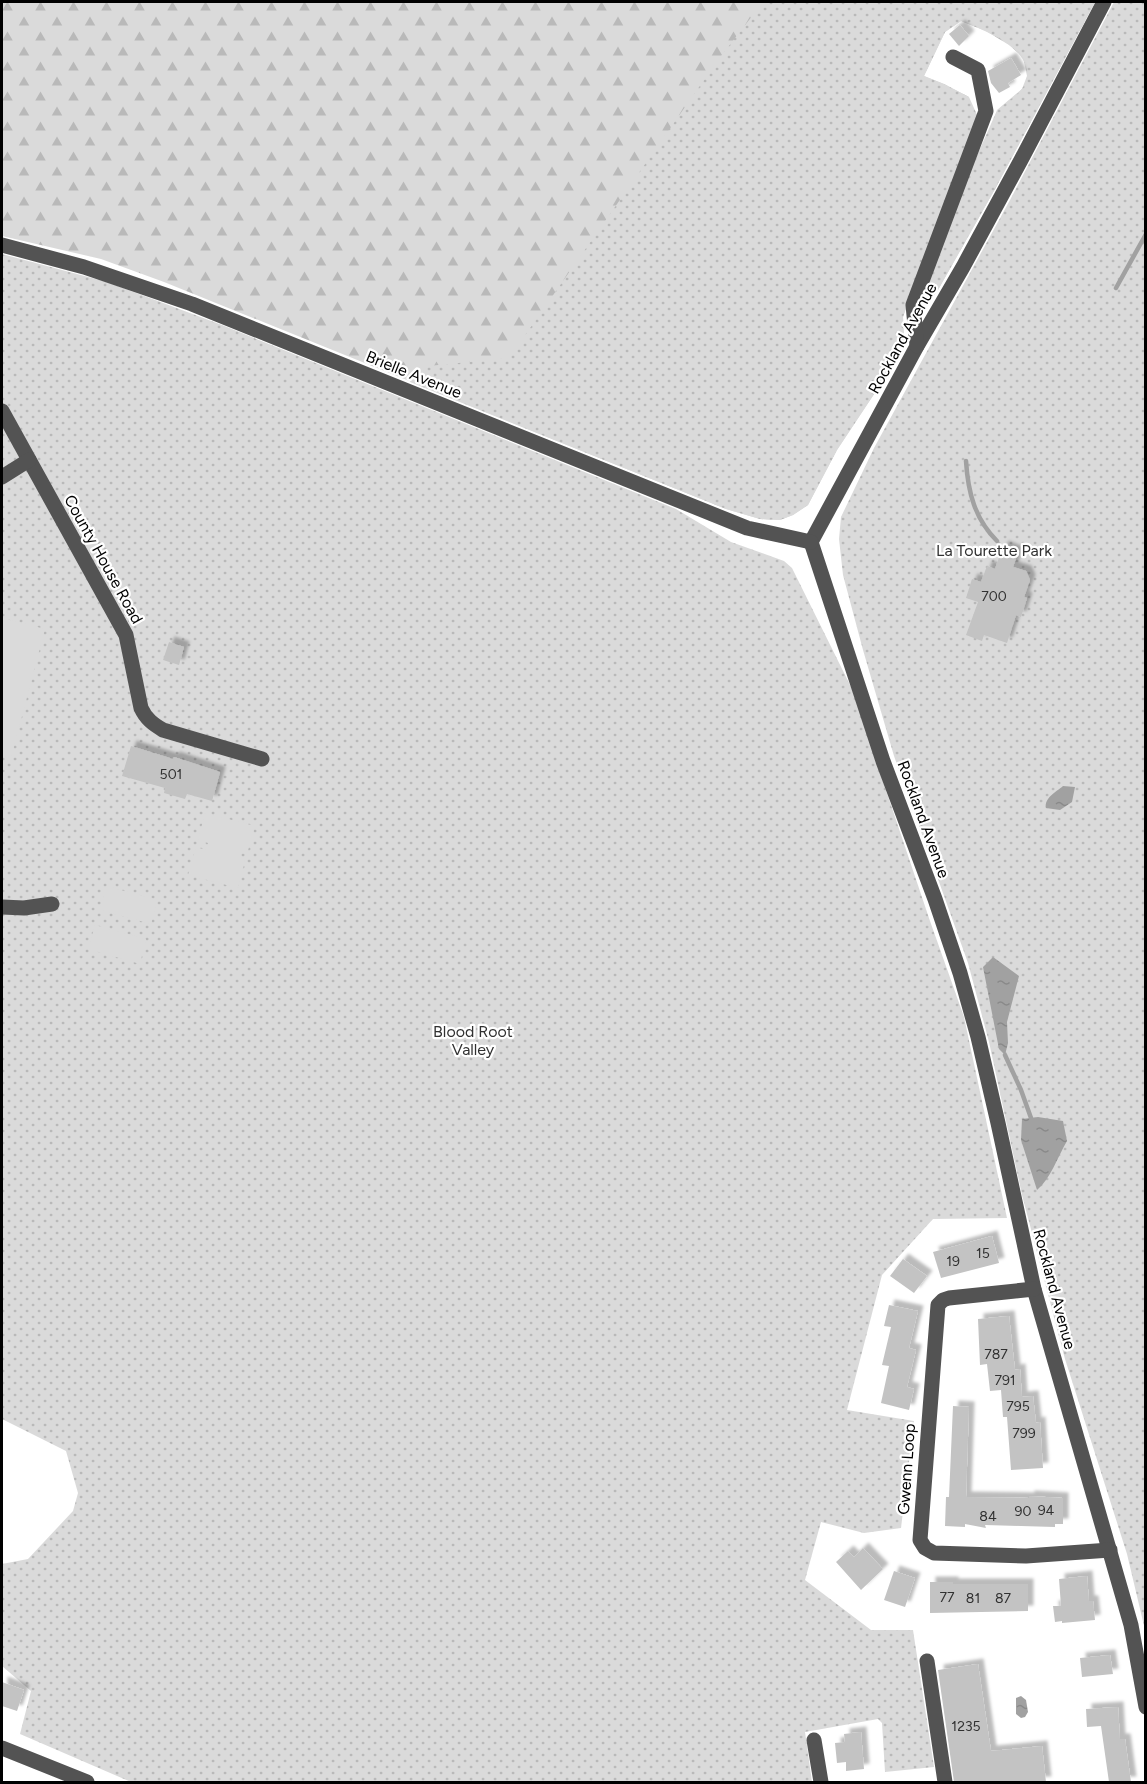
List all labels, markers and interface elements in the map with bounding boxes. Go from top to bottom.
street label: Rockland Avenue [864,279,941,397]
street label: Brielle Avenue [363,347,465,402]
street label: County House Road [60,492,147,627]
park label: La Tourette Park [936,541,1052,560]
house number: 700 [981,588,1007,605]
street label: Rockland Avenue [893,758,954,881]
house number: 501 [160,766,182,783]
park label: Blood Root Valley [433,1022,513,1059]
street label: Rockland Avenue [1029,1227,1080,1352]
house number: 15 [976,1245,990,1262]
house number: 19 [946,1253,960,1270]
house number: 787 [984,1346,1008,1363]
house number: 791 [994,1372,1016,1389]
house number: 795 [1006,1398,1030,1415]
street label: Gwenn Loop [894,1423,919,1515]
house number: 799 [1012,1425,1036,1442]
house number: 94 [1038,1502,1055,1519]
house number: 90 [1015,1503,1031,1520]
house number: 84 [979,1508,997,1525]
house number: 77 [939,1589,955,1606]
house number: 81 [966,1590,980,1607]
house number: 87 [995,1590,1012,1607]
house number: 1235 [951,1718,981,1735]

